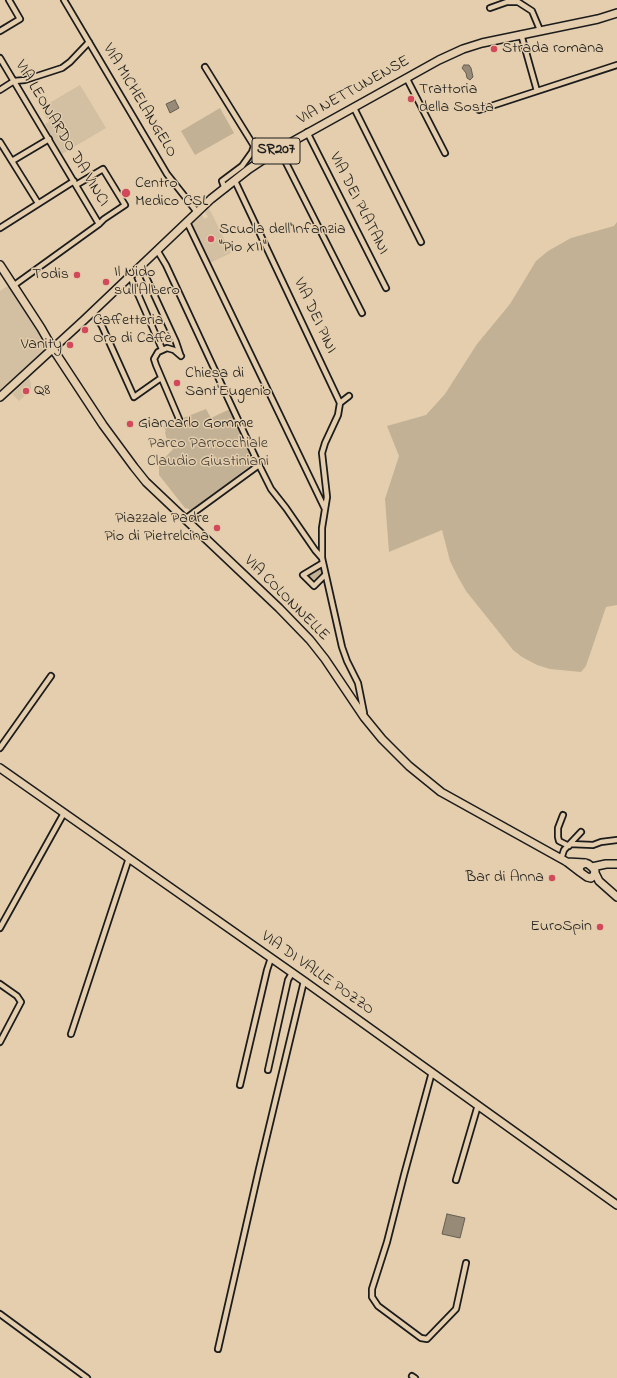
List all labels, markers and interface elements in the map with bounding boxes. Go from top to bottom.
place label: Strada romana [502,39,604,59]
street label: VIA MICHELANGELO [98,41,180,161]
marker: Strada romana [489,44,499,54]
street label: VIA NETTUNENSE [295,52,413,130]
street label: VIA LEONARDO DA VINCI [10,57,112,211]
place label: Trattoria della Sosta [419,80,494,118]
marker: Trattoria della Sosta [406,94,416,104]
road number: SR207 [252,138,300,164]
street label: VIA DEI PLATANI [324,150,392,258]
place label: Centro Medico CSL [135,174,208,212]
marker: Centro Medico CSL [120,187,132,199]
place label: Scuola dell'Infanzia "Pio XII" [219,220,346,258]
marker: Scuola dell'Infanzia "Pio XII" [206,234,216,244]
place label: Il Nido sull'Albero [114,263,180,301]
place label: Todis [32,265,69,285]
marker: Todis [72,270,82,280]
street label: VIA DEI PINI [288,275,340,357]
marker: Il Nido sull'Albero [101,277,111,287]
place label: Caffetteria Oro di Caffè [93,311,172,349]
marker: Caffetteria Oro di Caffè [80,325,90,335]
place label: Vanity [21,335,62,355]
marker: Vanity [65,340,75,350]
place label: Chiesa di Sant'Eugenio [185,364,271,402]
marker: Chiesa di Sant'Eugenio [172,378,182,388]
place label: Q8 [34,381,50,401]
marker: Q8 [21,386,31,396]
place label: Giancarlo Gomme [138,414,254,434]
marker: Giancarlo Gomme [125,419,135,429]
park label: Parco Parrocchiale Claudio Giustiniani [147,434,269,472]
place label: Piazzale Padre Pio di Pietrelcina [105,509,209,547]
marker: Piazzale Padre Pio di Pietrelcina [212,523,222,533]
street label: VIA COLONNELLE [239,552,333,646]
place label: Bar di Anna [465,868,544,888]
marker: Bar di Anna [547,873,557,883]
place label: EuroSpin [530,917,592,937]
marker: EuroSpin [595,922,605,932]
street label: VIA DI VALLE POZZO [257,928,377,1020]

